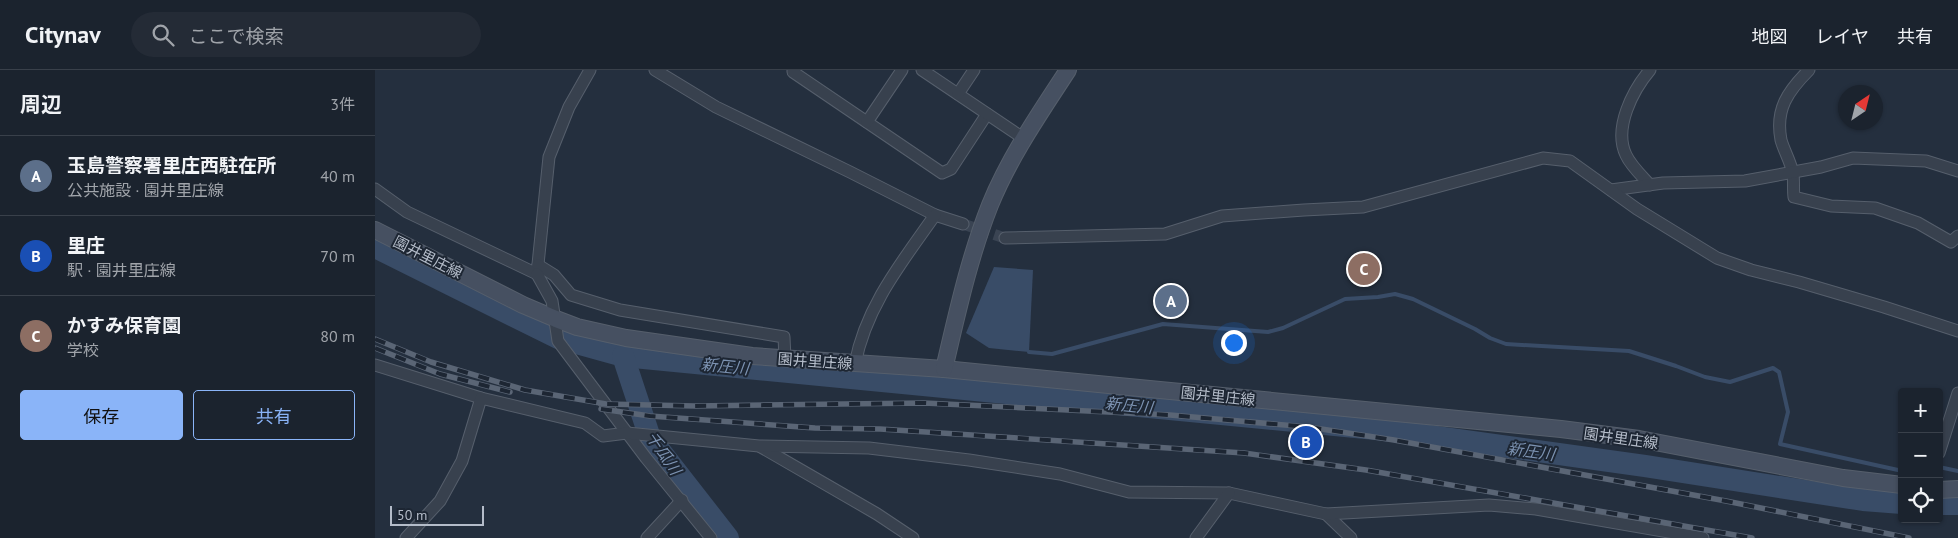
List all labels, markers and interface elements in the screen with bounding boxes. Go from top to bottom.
search box [131,12,481,57]
text: Citynav [25,19,101,50]
icon: search [149,21,177,49]
text: ここで検索 [189,24,284,48]
text: 地図 [1752,25,1788,48]
text: レイヤ [1816,25,1869,48]
text: 共有 [1897,25,1933,48]
north arrow [1838,85,1883,130]
text: 周辺 [20,91,62,118]
text: 3件 [330,94,355,114]
text: 玉島警察署里庄西駐在所 [67,153,276,177]
text: A [31,166,41,186]
text: 40 m [320,166,355,186]
text: 公共施設 · 園井里庄線 [67,180,224,200]
street label: 園井里庄線 [390,232,466,282]
text: 里庄 [67,233,105,257]
text: B [31,246,41,266]
text: 70 m [320,246,355,266]
pin: C [1348,250,1380,288]
text: 駅 · 園井里庄線 [67,260,176,280]
pin: A [1155,282,1187,320]
text: かすみ保育園 [67,313,181,337]
text: C [32,326,40,346]
text: 80 m [320,326,355,346]
your location [1221,330,1247,356]
text: 学校 [67,340,99,360]
street label: 園井里庄線 [777,349,853,373]
water label: 新圧川 [700,354,752,379]
street label: 園井里庄線 [1180,383,1256,409]
map controls [1898,388,1943,523]
button: + [1898,388,1943,433]
button: 保存 [20,390,183,440]
button: 共有 [193,390,355,440]
water label: 新圧川 [1104,393,1156,418]
pin: B [1290,423,1322,461]
street label: 園井里庄線 [1583,423,1659,453]
water label: 千瓜川 [642,428,687,480]
button: − [1898,433,1943,478]
water label: 新圧川 [1506,438,1558,465]
button: locate [1898,478,1943,523]
scale bar [390,503,484,526]
text: 50 m [397,506,427,524]

